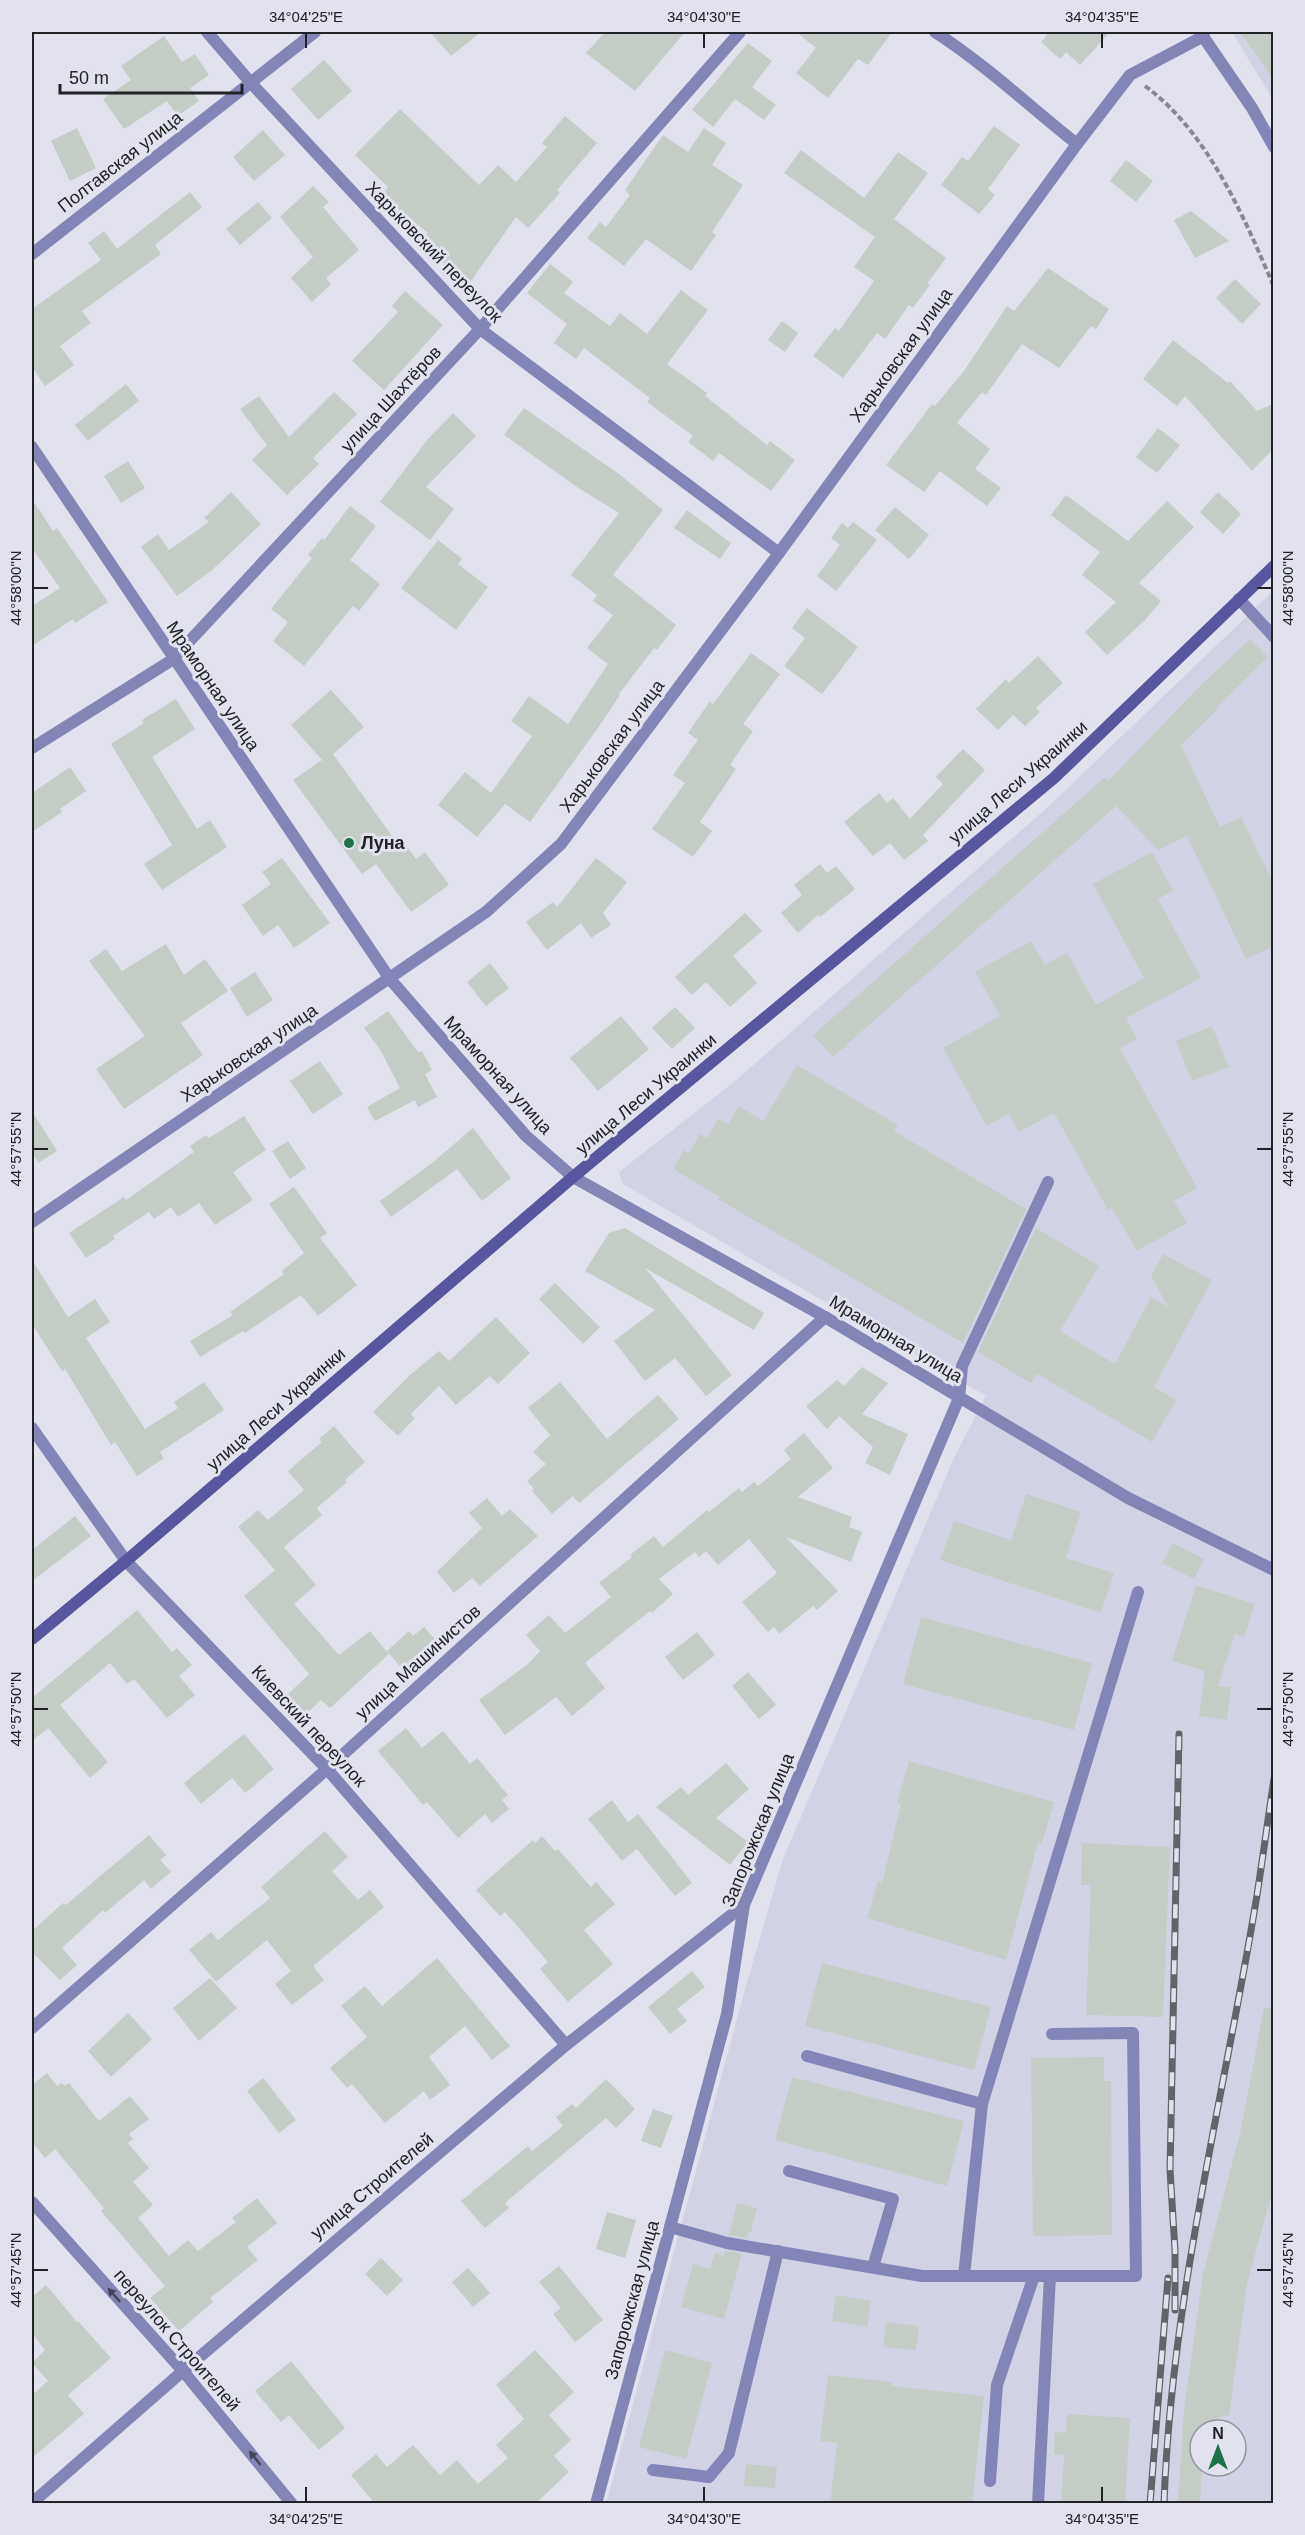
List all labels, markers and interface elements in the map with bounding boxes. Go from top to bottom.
text: 34°04'25"E [269,8,343,25]
text: 34°04'30"E [667,8,741,25]
text: 34°04'35"E [1065,8,1139,25]
scale bar [60,57,242,95]
text: 50 m [69,68,109,88]
street label: Полтавская улица [54,107,187,217]
street label: Харьковский переулок [362,178,506,327]
street label: Харьковская улица [846,283,957,426]
street label: улица Шахтёров [337,342,445,456]
text: 44°58'00"N [7,550,24,626]
text: 44°58'00"N [1279,550,1296,626]
street label: Мраморная улица [162,618,264,755]
street label: Харьковская улица [556,675,669,816]
street label: улица Леси Украинки [945,716,1091,848]
place label: Луна [361,833,406,853]
marker: Луна [342,836,356,850]
street label: Харьковская улица [177,999,322,1106]
street label: Мраморная улица [440,1012,557,1139]
street label: улица Леси Украинки [572,1030,720,1158]
text: 44°57'55"N [7,1111,24,1187]
text: 44°57'55"N [1279,1111,1296,1187]
street label: Мраморная улица [826,1291,967,1387]
street label: улица Леси Украинки [203,1343,349,1475]
street label: улица Машинистов [352,1601,484,1723]
street label: Киевский переулок [248,1661,371,1791]
text: 44°57'50"N [7,1671,24,1747]
text: 44°57'50"N [1279,1671,1296,1747]
street label: Запорожская улица [718,1749,798,1910]
street label: улица Строителей [307,2129,437,2243]
street label: Запорожская улица [601,2217,663,2382]
text: 44°57'45"N [7,2232,24,2308]
text: 44°57'45"N [1279,2232,1296,2308]
street label: переулок Строителей [110,2265,244,2415]
one-way arrow [107,2287,121,2302]
north arrow [1188,2418,1248,2478]
text: N [1212,2425,1224,2442]
one-way arrow [249,2451,262,2466]
text: 34°04'25"E [269,2510,343,2527]
text: 34°04'30"E [667,2510,741,2527]
text: 34°04'35"E [1065,2510,1139,2527]

